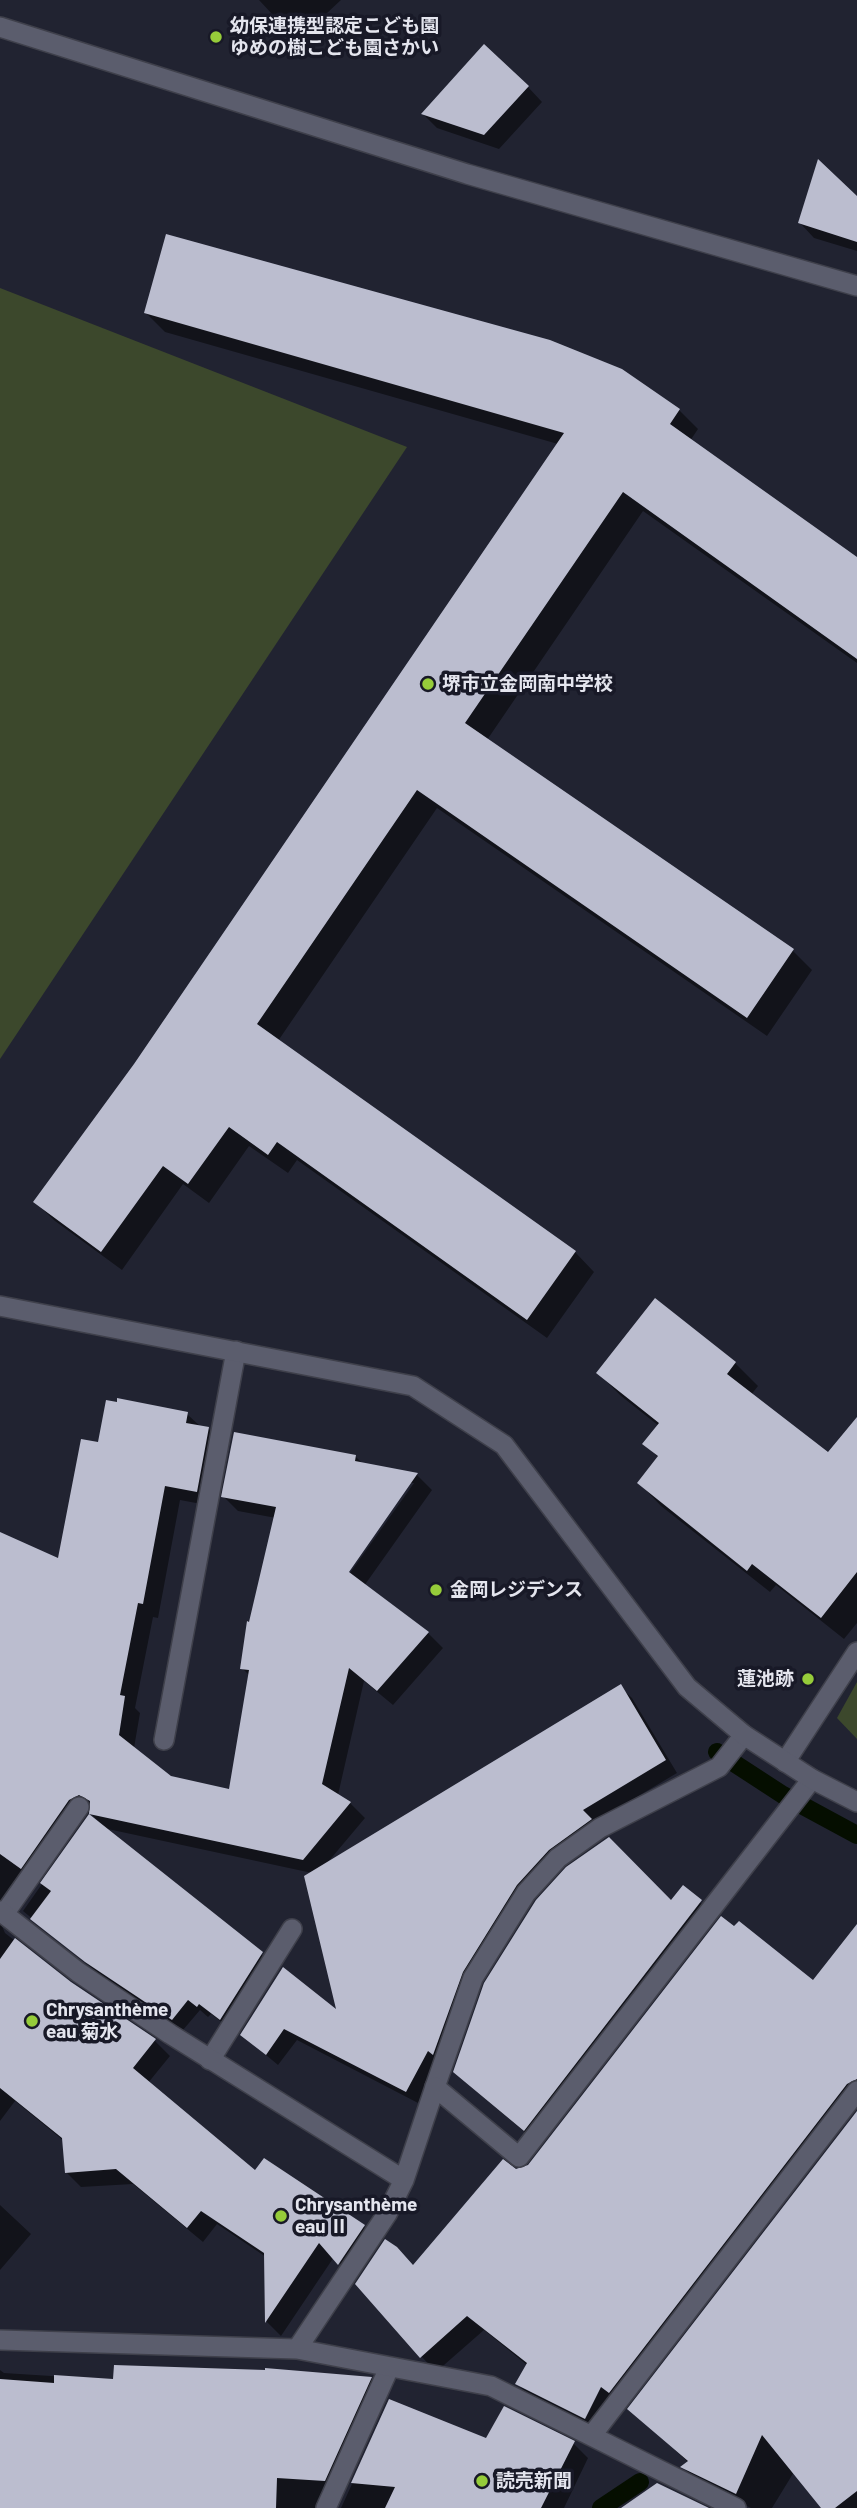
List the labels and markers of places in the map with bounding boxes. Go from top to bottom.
place label: 幼保連携型認定こども園 ゆめの樹こども園さかい [230,15,439,59]
marker: 幼保連携型認定こども園 ゆめの樹こども園さかい [208,29,224,45]
place label: 堺市立金岡南中学校 [442,673,613,695]
marker: 堺市立金岡南中学校 [420,676,436,692]
place label: 金岡レジデンス [450,1579,583,1601]
marker: 金岡レジデンス [428,1582,444,1598]
place label: 蓮池跡 [737,1668,794,1690]
marker: 蓮池跡 [800,1671,816,1687]
place label: Chrysanthème eau 菊水 [46,1999,168,2043]
marker: Chrysanthème eau 菊水 [24,2013,40,2029]
place label: Chrysanthème eau Ⅱ [295,2194,417,2238]
marker: Chrysanthème eau Ⅱ [273,2208,289,2224]
place label: 読売新聞 [496,2470,572,2492]
marker: 読売新聞 [474,2473,490,2489]

